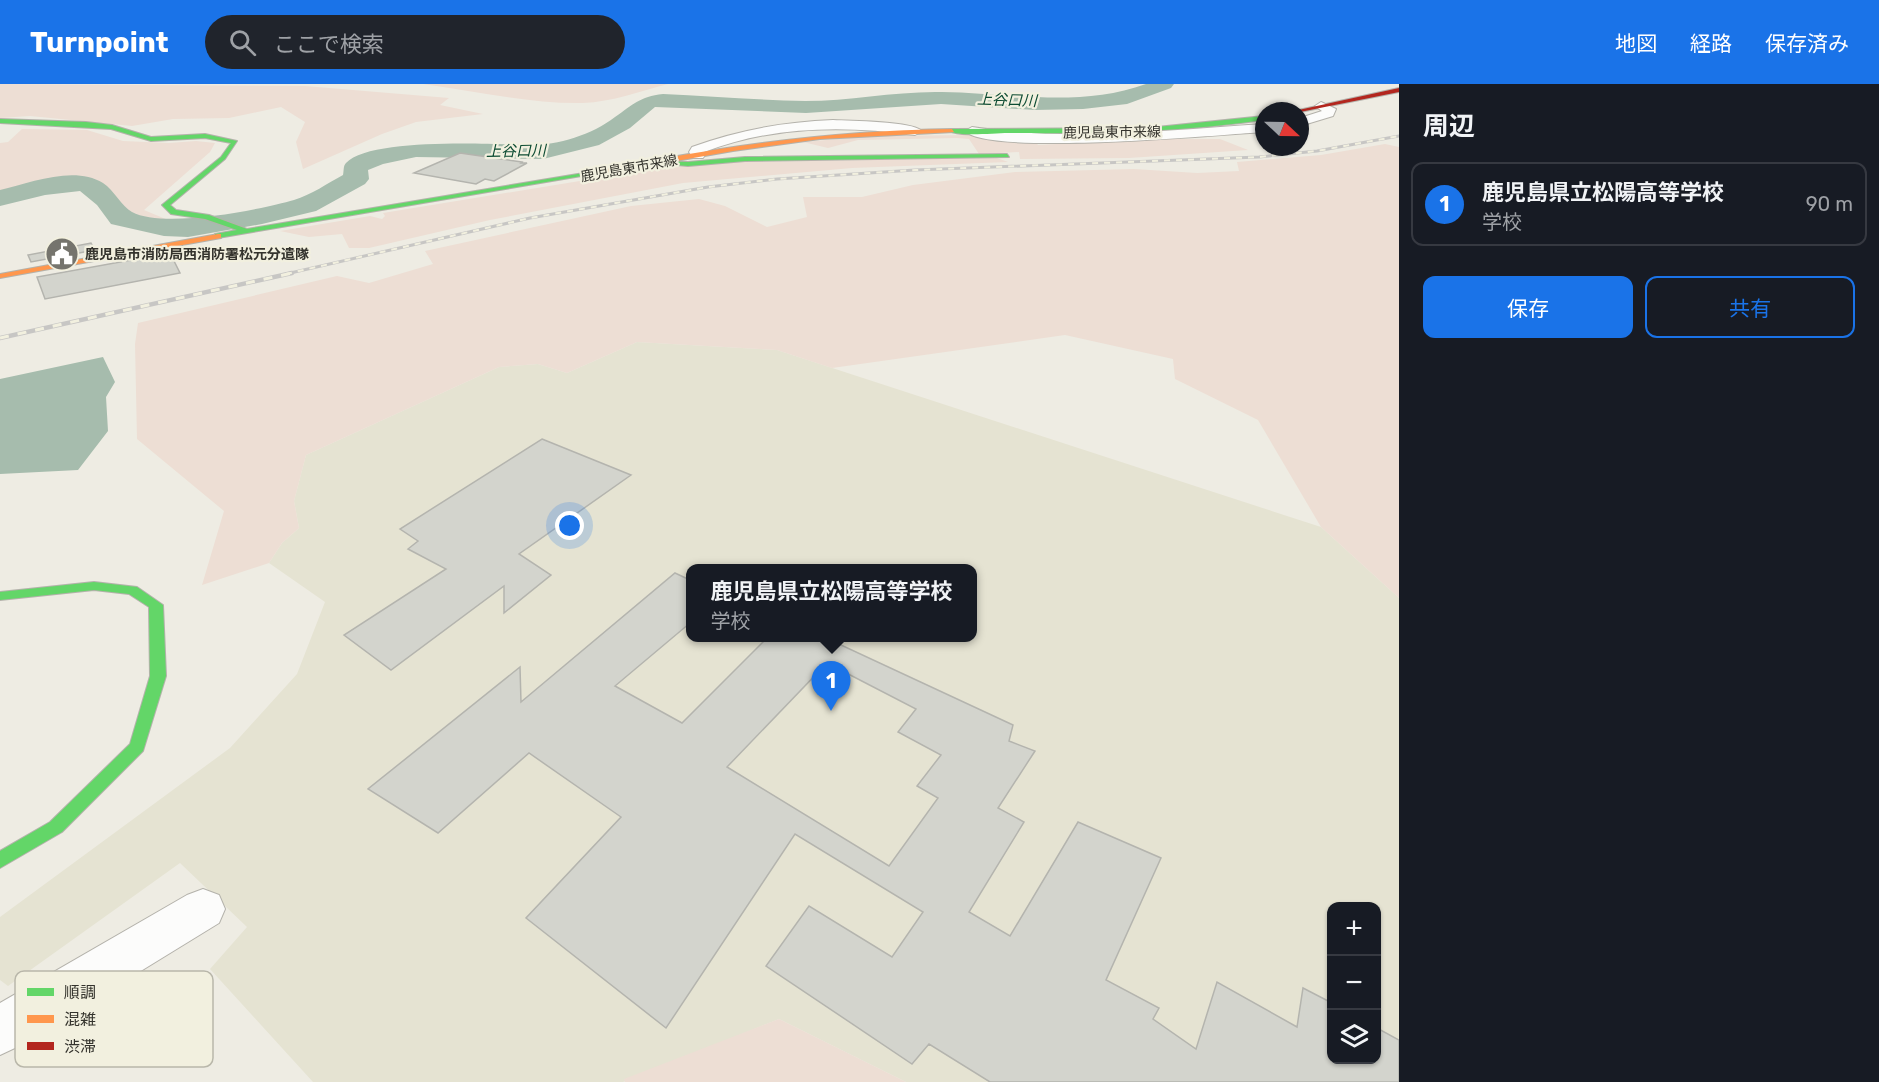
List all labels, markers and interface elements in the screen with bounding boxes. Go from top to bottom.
search box [205,15,625,69]
text: Turnpoint [30,26,169,59]
icon: search [226,26,259,59]
text: ここで検索 [274,31,384,58]
text: 地図 [1615,31,1657,56]
text: 経路 [1690,31,1732,56]
text: 保存済み [1765,31,1849,56]
water label: 上谷口川 [977,90,1039,110]
north arrow [1255,102,1309,156]
text: 周辺 [1423,111,1475,142]
street label: 鹿児島東市来線 [1063,123,1161,142]
water label: 上谷口川 [486,141,548,161]
street label: 鹿児島東市来線 [579,152,679,185]
text: 鹿児島県立松陽高等学校 [1482,179,1724,206]
text: 1 [1440,192,1449,216]
text: 90 m [1806,192,1853,216]
text: 学校 [1482,210,1522,234]
public building icon: 鹿児島市消防局西消防署松元分遣隊 [44,236,80,272]
place label: 鹿児島市消防局西消防署松元分遣隊 [85,246,309,263]
button: 保存 [1423,276,1633,338]
button: 共有 [1645,276,1855,338]
your location [555,511,584,540]
popup [686,564,977,642]
text: 鹿児島県立松陽高等学校 [710,578,953,605]
text: 学校 [710,609,750,633]
pin: 1 [812,662,850,711]
map controls [1327,902,1381,1064]
button: + [1327,902,1381,956]
button: − [1327,956,1381,1010]
legend [15,971,213,1067]
text: 順調 [64,983,96,1002]
text: 混雑 [64,1010,96,1029]
button: layers [1327,1010,1381,1064]
text: 渋滞 [64,1037,96,1056]

